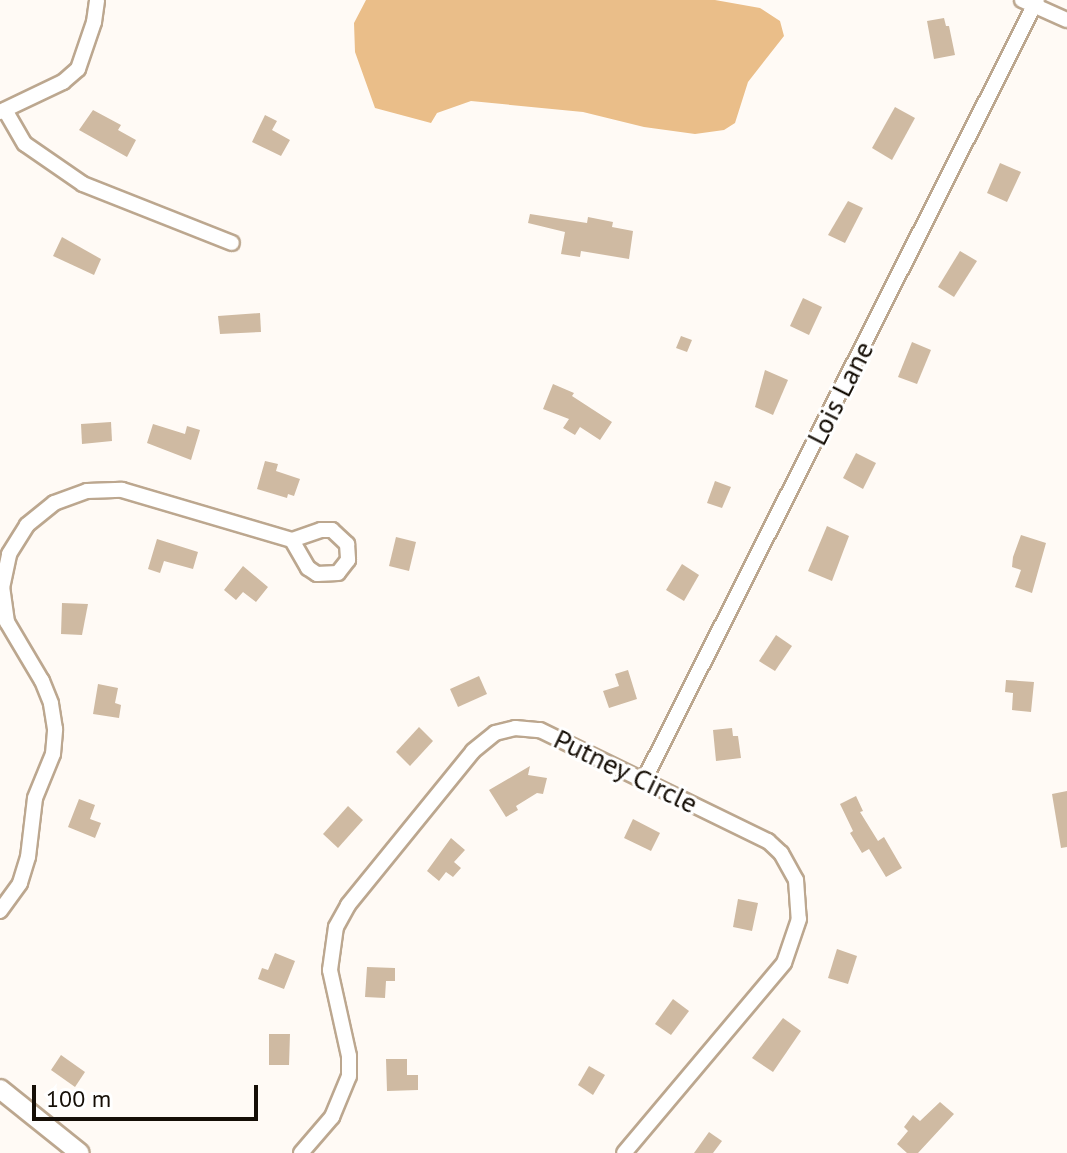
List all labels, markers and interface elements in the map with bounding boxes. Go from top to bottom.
street label: Lois Lane [800,336,880,450]
street label: Putney Circle [548,722,704,820]
scale bar [36,1069,262,1119]
text: 100 m [46,1083,111,1114]

